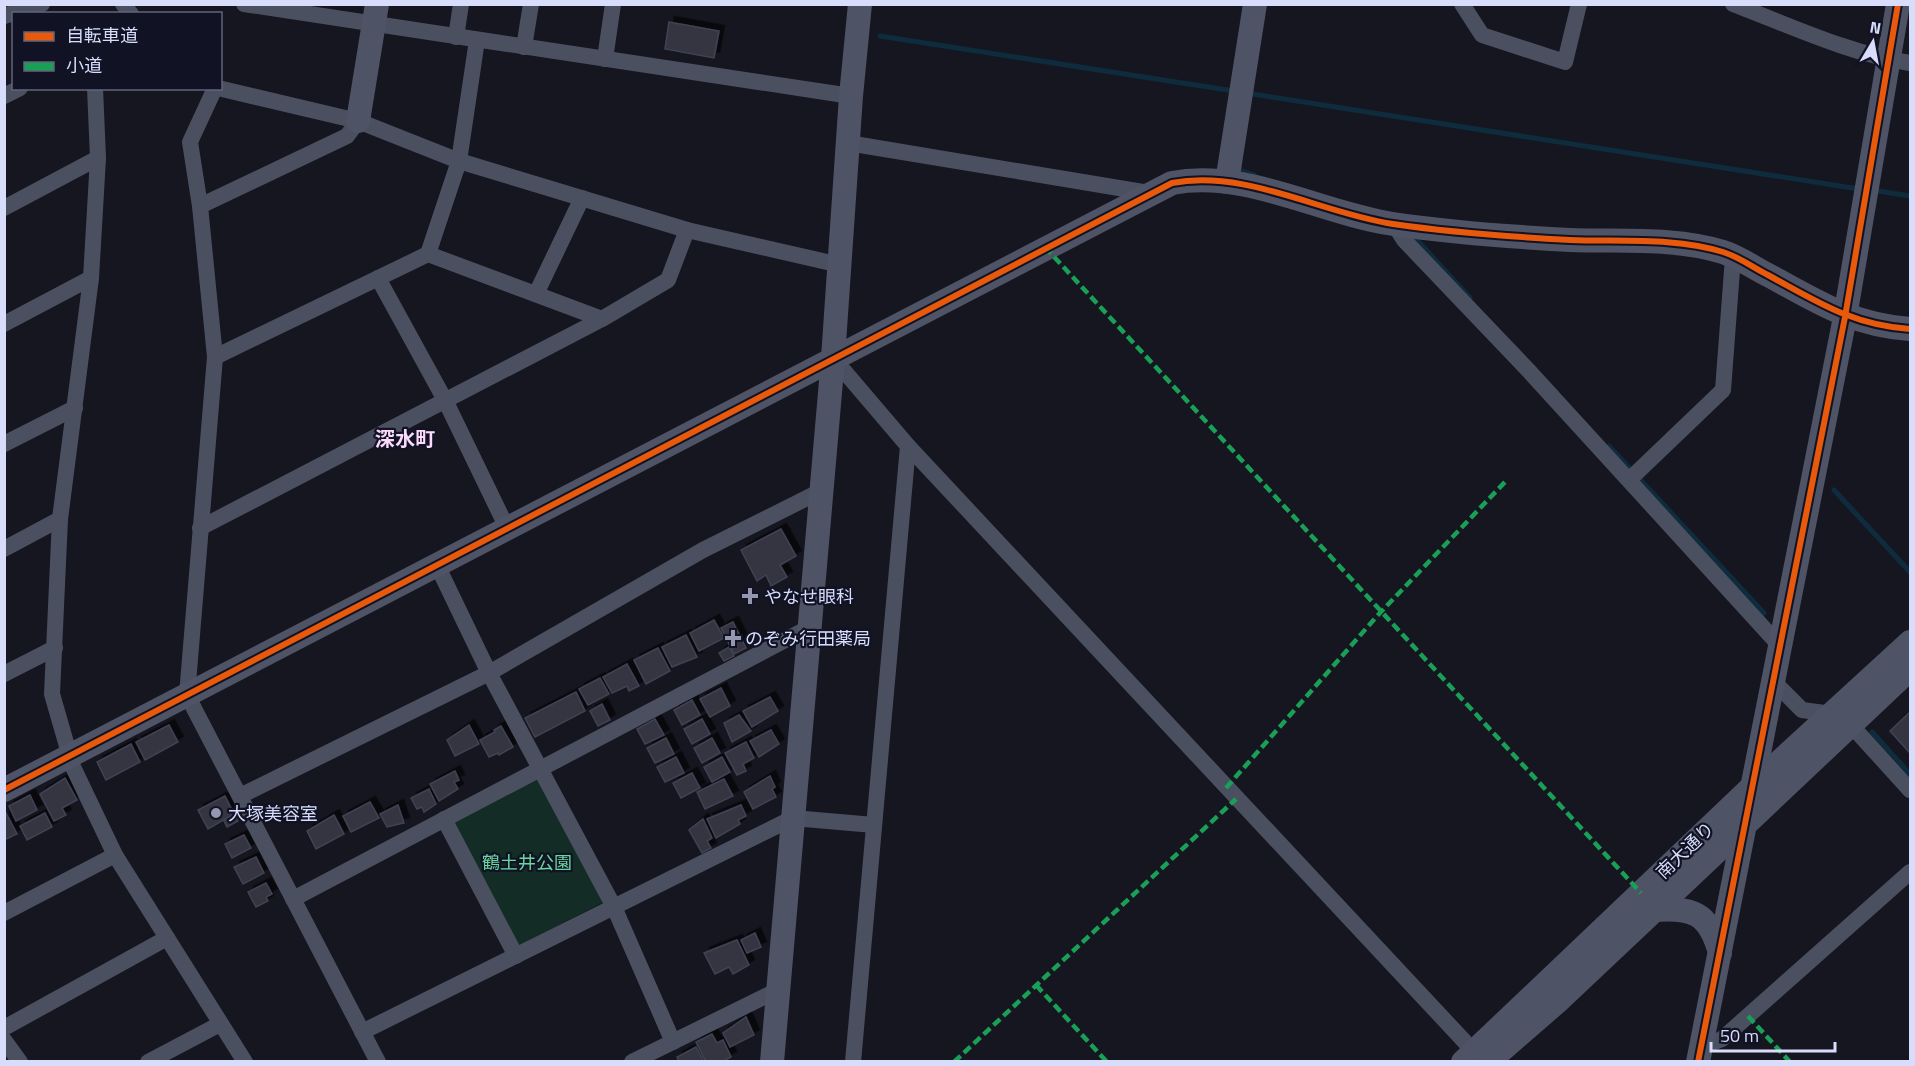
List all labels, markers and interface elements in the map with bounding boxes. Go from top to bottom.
legend [12,12,222,90]
north arrow [1843,12,1903,72]
text: N [1868,14,1883,40]
text: 自転車道 [66,22,138,49]
text: 小道 [66,52,102,79]
district label: 深水町 [375,423,435,454]
place label: やなせ眼科 [764,583,854,610]
marker: やなせ眼科 [741,587,759,605]
place label: のぞみ行田薬局 [745,625,871,652]
marker: のぞみ行田薬局 [726,631,740,645]
place label: 大塚美容室 [228,800,318,827]
marker: 大塚美容室 [209,806,223,820]
street label: 南大通り [1650,815,1720,885]
park label: 鶴土井公園 [482,849,572,876]
scale bar [1711,1015,1836,1053]
text: 50 m [1720,1022,1759,1049]

